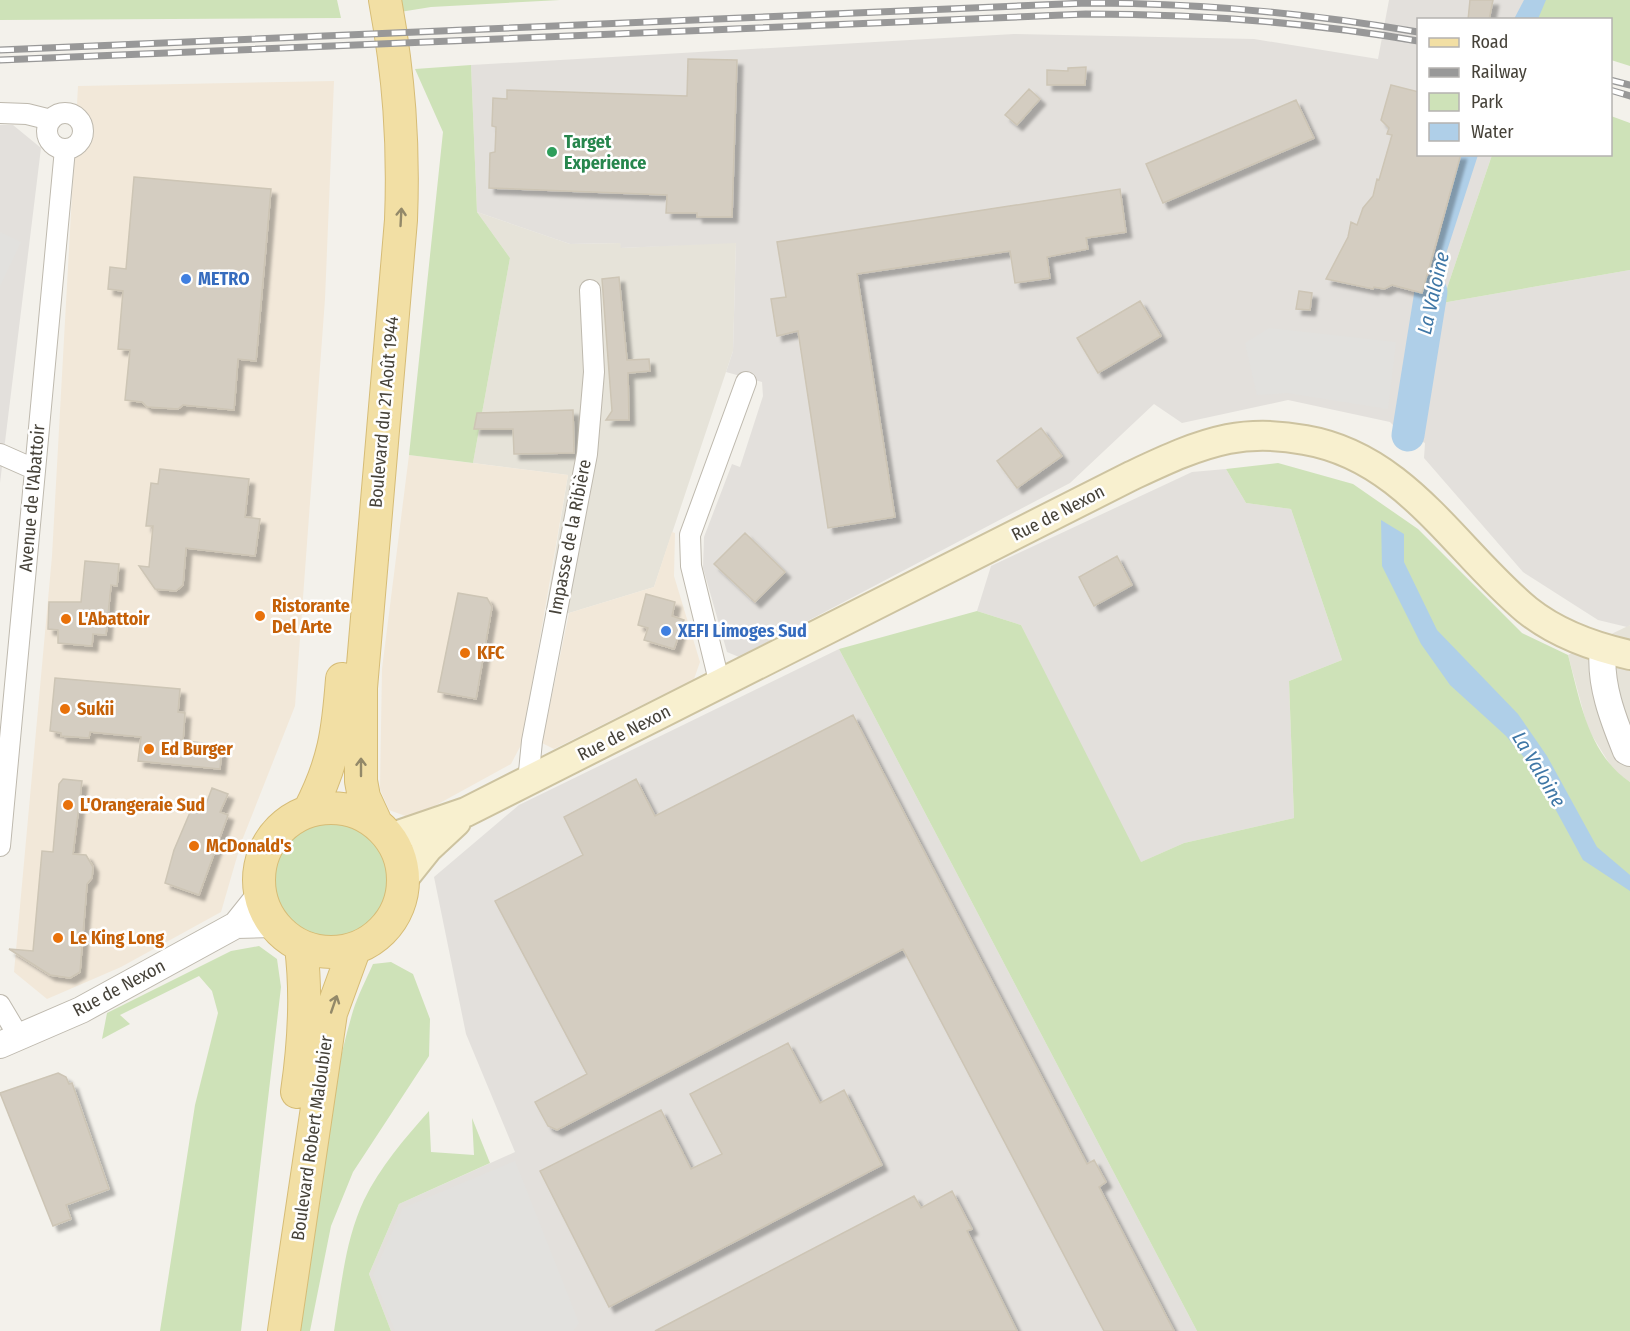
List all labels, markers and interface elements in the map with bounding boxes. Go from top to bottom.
legend [1417,18,1612,156]
text: Road [1471,31,1508,53]
text: Railway [1471,61,1527,83]
text: Park [1471,91,1504,113]
text: Water [1471,121,1514,143]
place label: Target Experience [564,131,646,174]
marker: Target Experience [545,145,559,159]
one-way arrow [396,208,407,228]
water label: La Valoine [1412,249,1454,337]
place label: METRO [198,268,250,290]
marker: METRO [179,272,193,286]
street label: Boulevard du 21 Août 1944 [365,315,403,509]
street label: Avenue de l'Abattoir [15,423,49,573]
street label: Impasse de la Ribière [544,458,596,616]
street label: Rue de Nexon [1008,480,1108,546]
place label: Ristorante Del Arte [272,595,350,638]
place label: L'Abattoir [78,608,150,630]
marker: Ristorante Del Arte [253,609,267,623]
marker: L'Abattoir [59,612,73,626]
place label: XEFI Limoges Sud [677,620,807,642]
marker: XEFI Limoges Sud [659,624,673,638]
place label: KFC [477,642,505,664]
marker: KFC [458,646,472,660]
place label: Sukii [77,698,114,720]
street label: Rue de Nexon [574,700,674,766]
marker: Sukii [58,702,72,716]
water label: La Valoine [1507,727,1571,812]
place label: Ed Burger [161,738,233,760]
marker: Ed Burger [142,742,156,756]
one-way arrow [355,758,367,778]
place label: L'Orangeraie Sud [80,794,205,816]
marker: L'Orangeraie Sud [61,798,75,812]
place label: McDonald's [206,835,292,857]
marker: McDonald's [187,839,201,853]
place label: Le King Long [70,927,164,949]
marker: Le King Long [51,931,65,945]
street label: Rue de Nexon [69,954,169,1022]
one-way arrow [329,994,340,1013]
street label: Boulevard Robert Maloubier [287,1033,337,1242]

